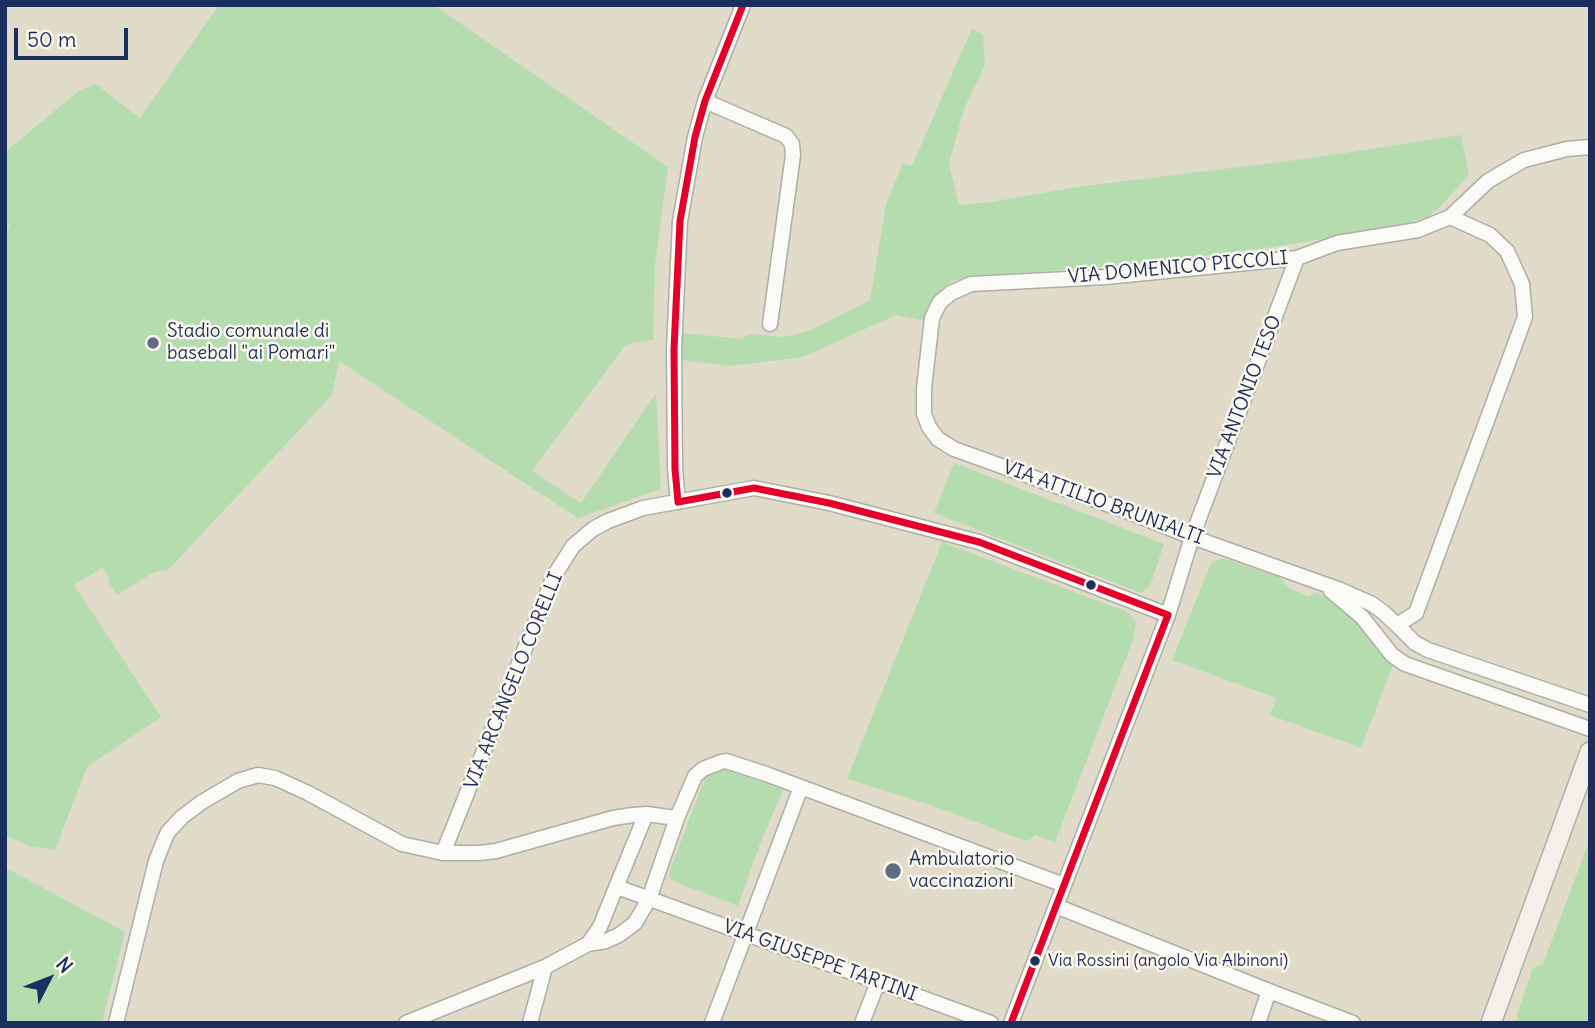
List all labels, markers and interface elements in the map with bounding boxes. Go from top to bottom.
scale bar [18,14,131,58]
text: 50 m [27,26,76,53]
street label: VIA DOMENICO PICCOLI [1067,247,1289,289]
street label: VIA ANTONIO TESO [1203,312,1287,482]
place label: Stadio comunale di baseball "ai Pomari" [167,321,335,365]
marker: Stadio comunale di baseball "ai Pomari" [145,335,161,351]
street label: VIA ATTILIO BRUNIALTI [1000,456,1206,550]
unlabelled marker [720,486,734,500]
street label: VIA ARCANGELO CORELLI [460,569,568,793]
unlabelled marker [1084,578,1098,592]
place label: Ambulatorio vaccinazioni [909,849,1014,893]
marker: Ambulatorio vaccinazioni [883,861,903,881]
street label: VIA GIUSEPPE TARTINI [720,915,920,1007]
north arrow [14,944,84,1014]
place label: Via Rossini (angolo Via Albinoni) [1048,951,1288,971]
text: N [51,952,78,978]
marker: Via Rossini (angolo Via Albinoni) [1028,954,1042,968]

